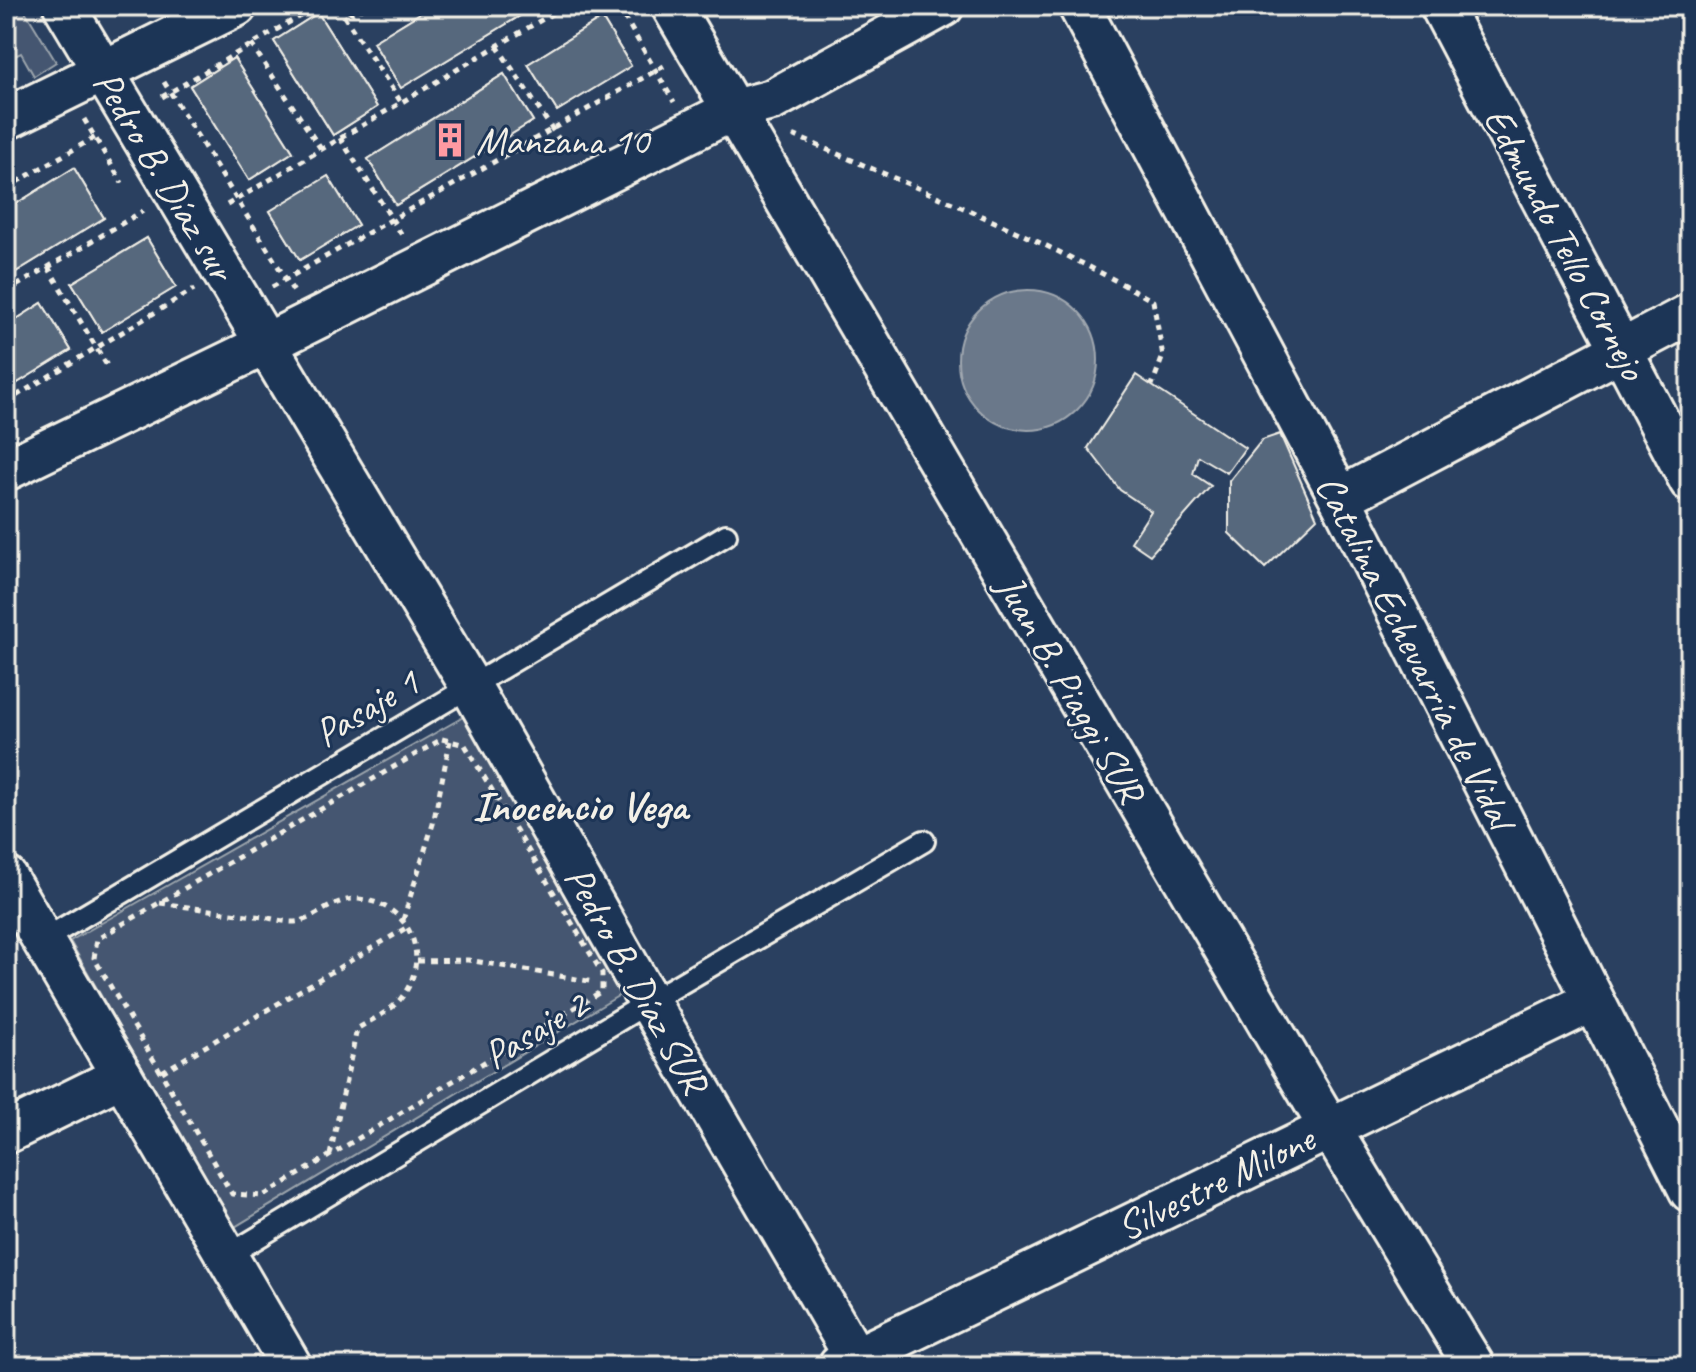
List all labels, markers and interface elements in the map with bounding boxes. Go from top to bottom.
street label: Pedro B. Díaz sur [82,62,248,293]
street label: Edmundo Tello Cornejo [1472,99,1659,390]
place label: Manzana 10 [476,116,652,166]
building icon: Manzana 10 [431,121,469,159]
street label: Catalina Echevarría de Vidal [1304,466,1529,842]
street label: Juan B. Piaggi SUR [984,564,1158,815]
street label: Pasaje 1 [305,656,430,758]
district label: Inocencio Vega [473,780,691,833]
street label: Pedro B. Díaz SUR [553,857,721,1105]
street label: Pasaje 2 [474,978,599,1080]
street label: Silvestre Milone [1109,1112,1325,1252]

